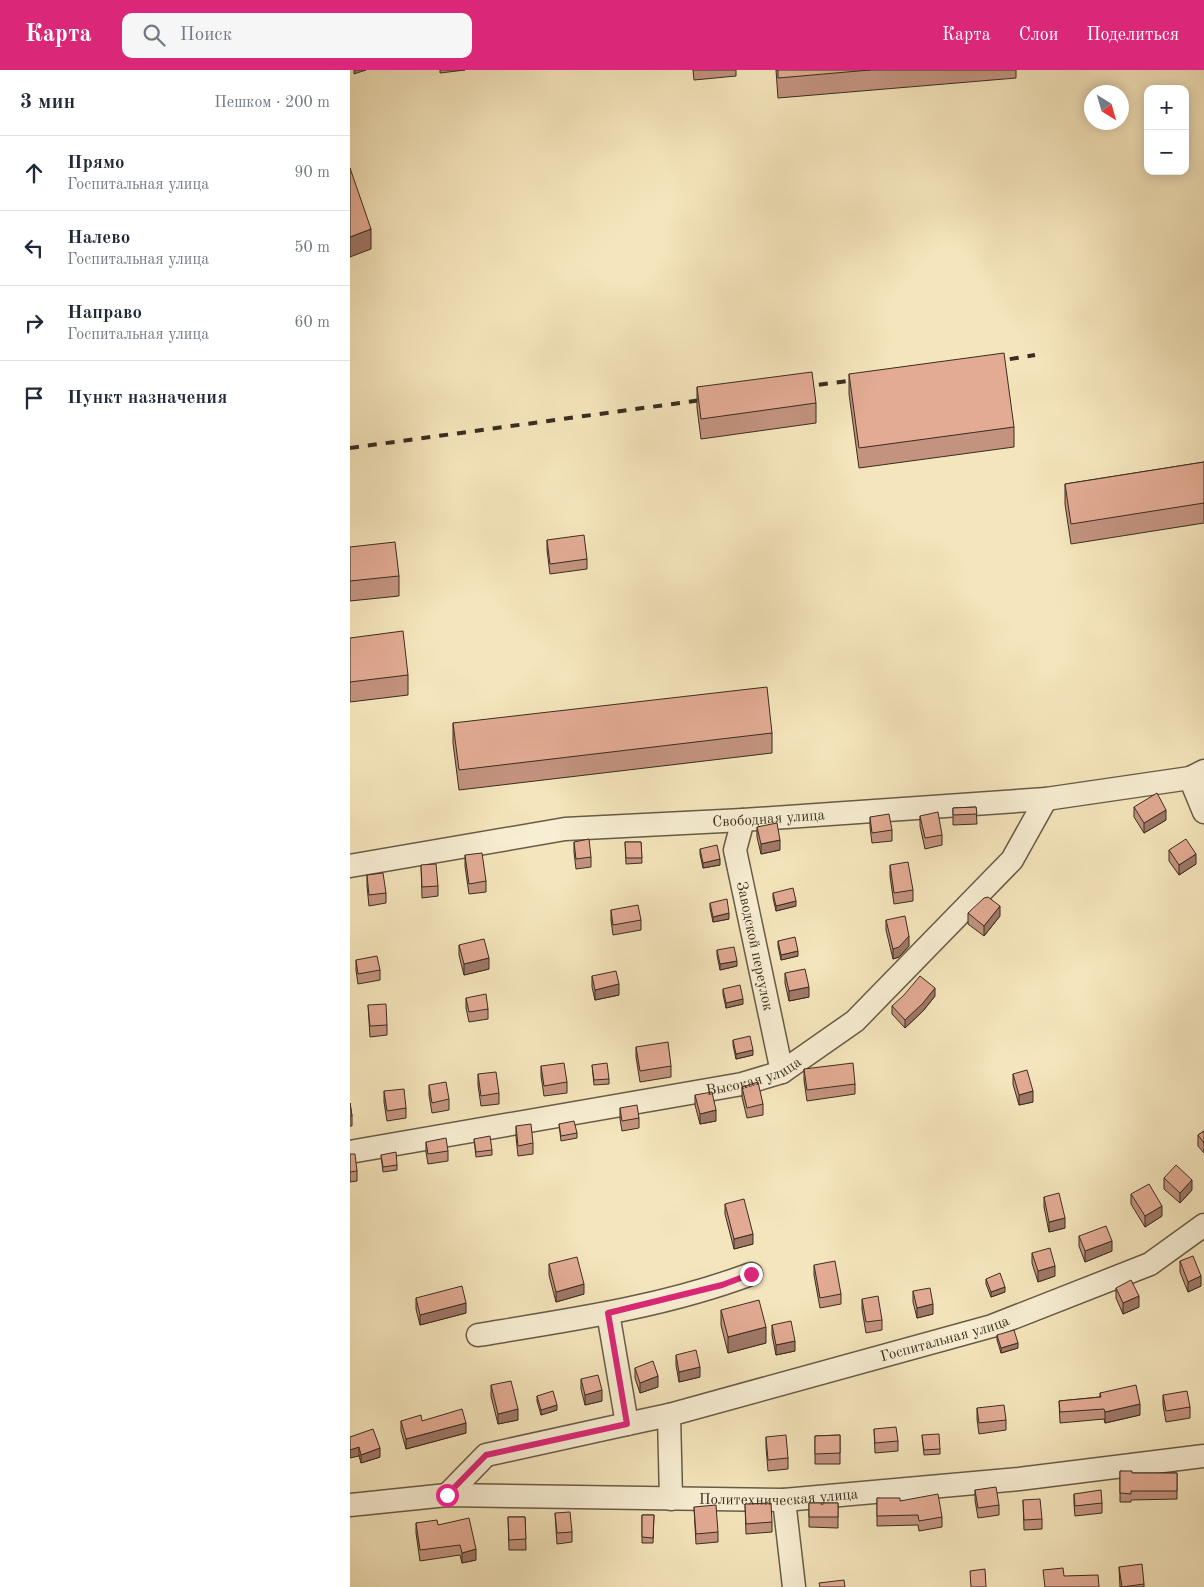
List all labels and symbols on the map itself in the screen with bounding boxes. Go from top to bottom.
north arrow [1084,85,1129,130]
street label: Свободная улица [712,808,826,831]
street label: Заводской переулок [733,880,775,1013]
street label: Высокая улица [705,1055,805,1099]
route end [740,1263,763,1286]
street label: Госпитальная улица [879,1314,1012,1365]
route start [436,1484,459,1507]
street label: Политехническая улица [699,1487,859,1509]

